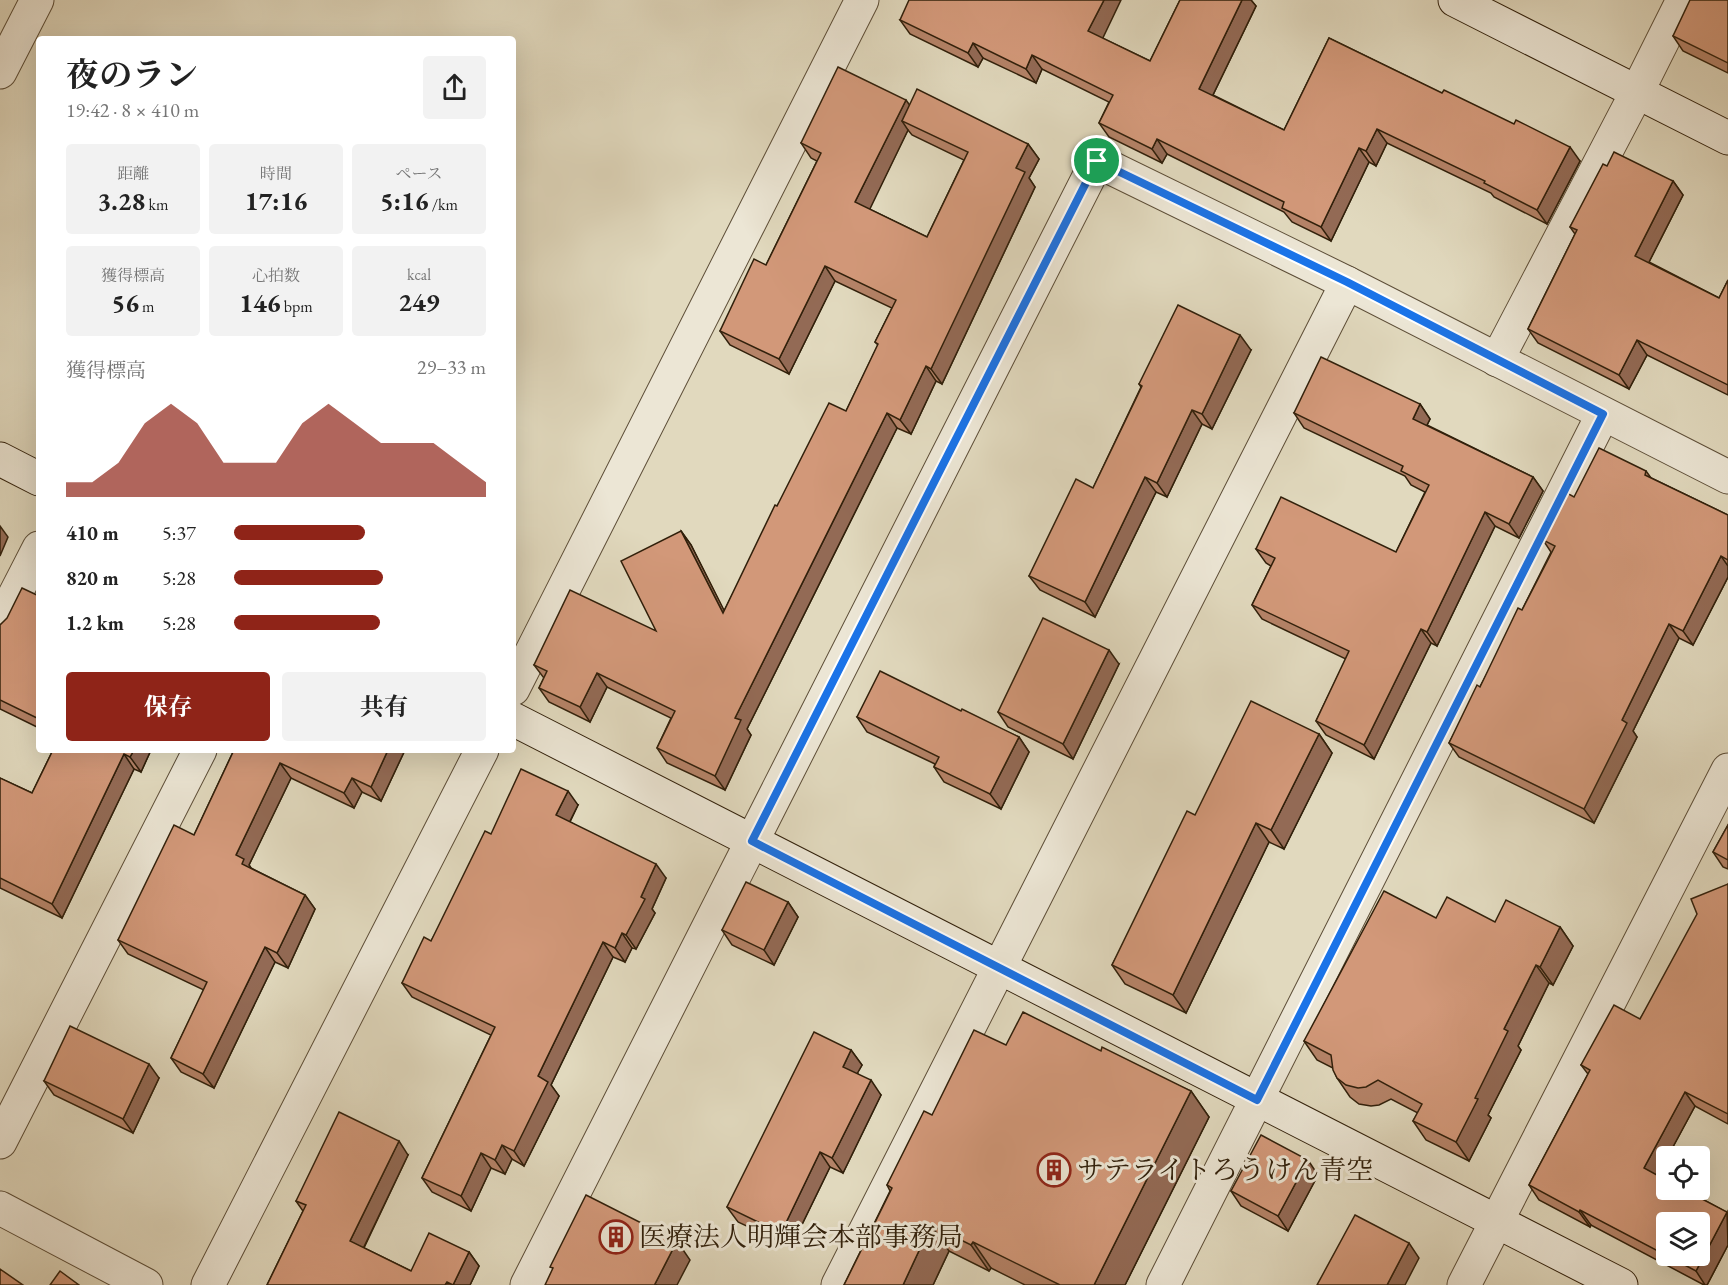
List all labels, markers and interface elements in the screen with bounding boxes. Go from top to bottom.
text: 夜のラン [66,53,198,96]
button: share [423,56,486,119]
text: 19:42 · 8 × 410 m [66,97,199,123]
pin [1071,135,1122,186]
icon: arrive [1080,144,1113,177]
text: 距離 [117,163,149,184]
text: 時間 [260,163,292,184]
text: ペース [395,163,443,184]
text: 3.28 [98,184,145,218]
text: 17:16 [245,184,307,218]
text: 5:16 [380,184,429,218]
text: km [145,194,168,215]
text: /km [429,194,458,215]
text: kcal [407,264,431,285]
text: 獲得標高 [101,265,165,286]
text: 心拍数 [252,265,300,286]
text: 249 [398,285,440,319]
text: 56 [111,286,139,320]
text: 146 [239,286,281,320]
text: m [139,296,155,317]
text: bpm [281,296,313,317]
text: 29–33 m [417,354,486,380]
text: 獲得標高 [66,357,146,383]
text: 410 m [66,520,119,546]
text: 5:37 [162,520,196,546]
text: 820 m [66,565,119,591]
text: 5:28 [162,565,196,591]
text: 1.2 km [66,610,124,636]
text: 5:28 [162,610,196,636]
button: 保存 [66,672,270,741]
button: 共有 [282,672,486,741]
map controls [1656,1146,1710,1266]
button: locate [1656,1146,1710,1200]
building icon: サテライトろうけん青空 [1036,1152,1072,1188]
place label: サテライトろうけん青空 [1077,1152,1373,1187]
button: layers [1656,1212,1710,1266]
building icon: 医療法人明輝会本部事務局 [598,1219,634,1255]
place label: 医療法人明輝会本部事務局 [639,1219,963,1254]

